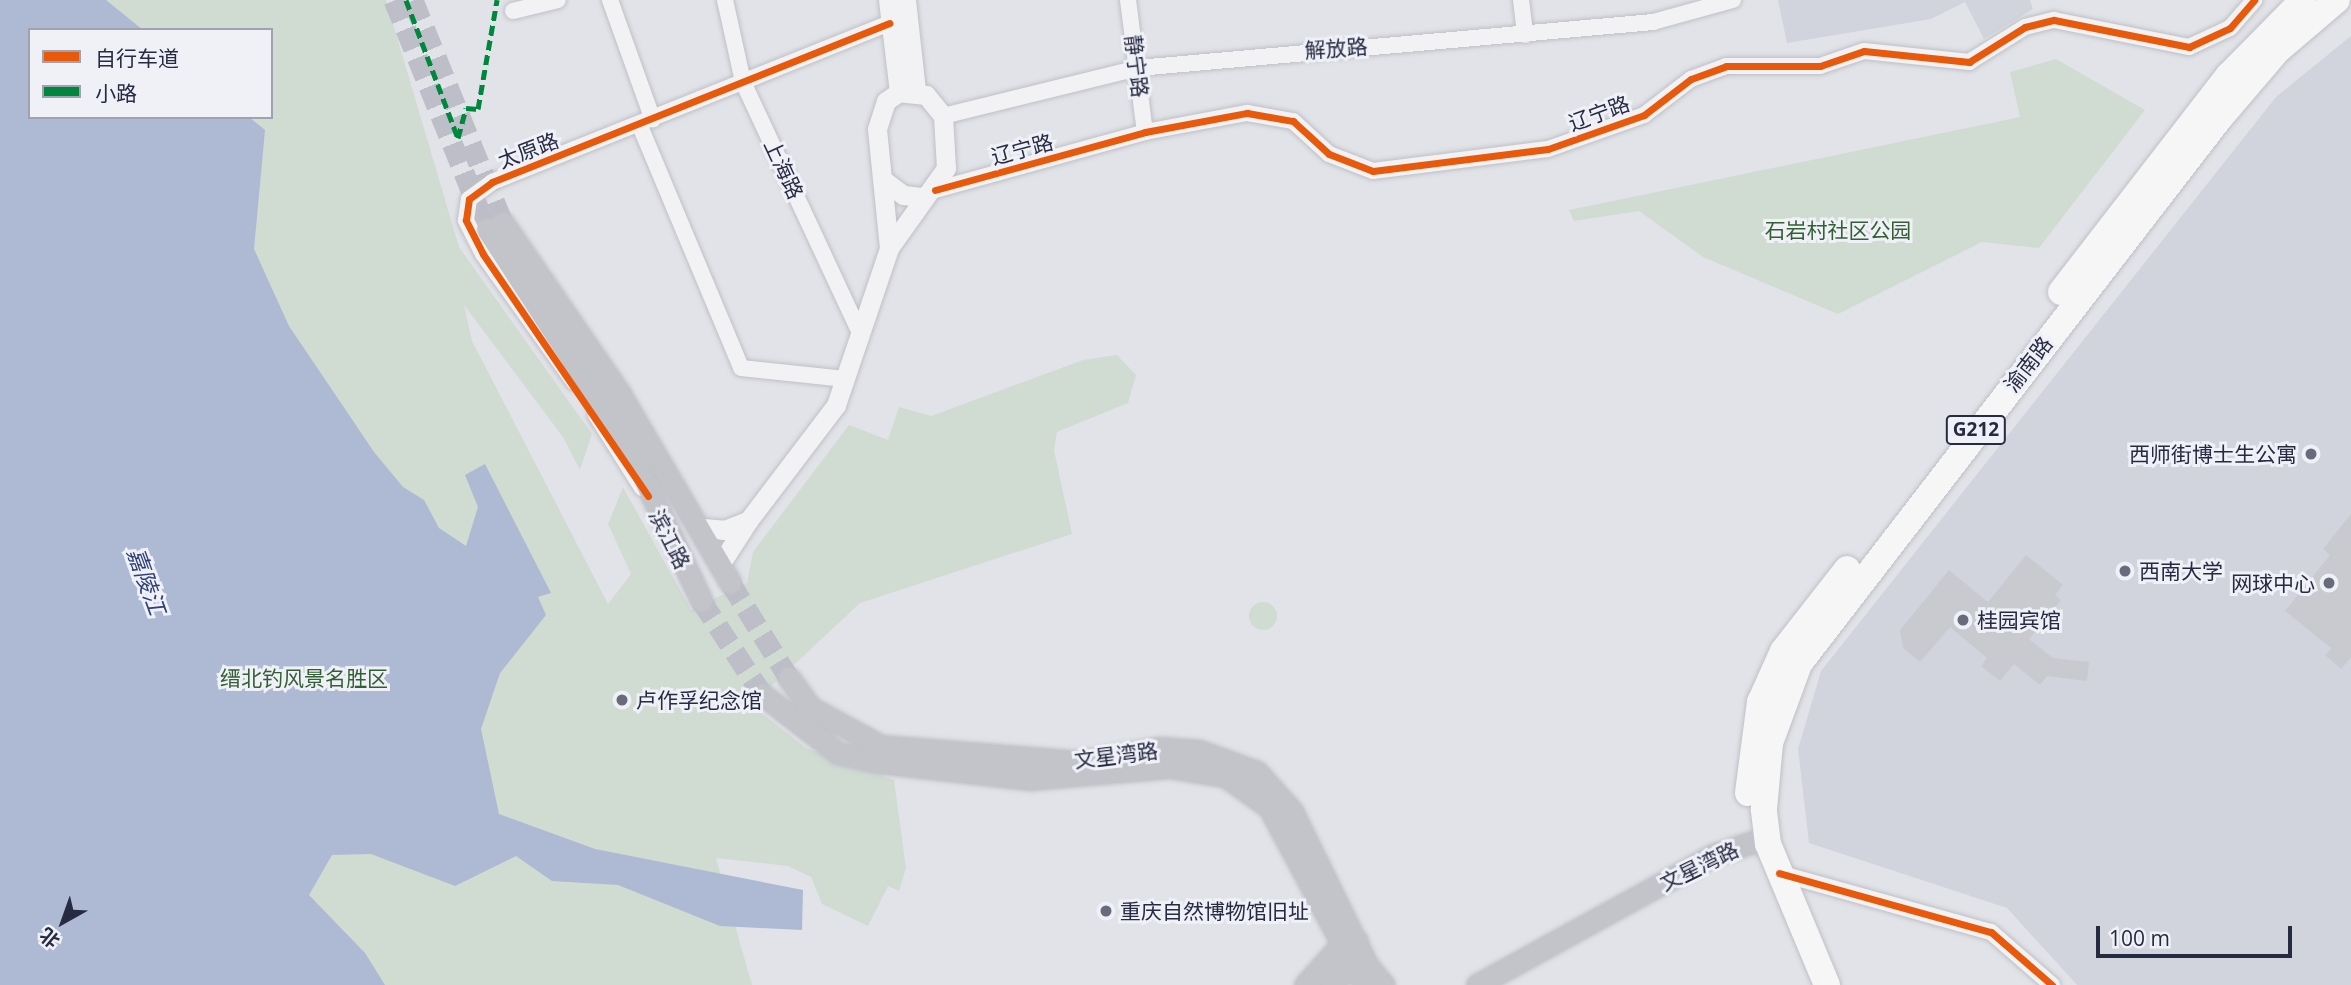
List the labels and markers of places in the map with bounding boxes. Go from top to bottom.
place label: 西师街博士生公寓 [2129,441,2297,467]
marker: 西师街博士生公寓 [2303,446,2319,462]
place label: 西南大学 [2139,558,2223,584]
marker: 西南大学 [2117,563,2133,579]
place label: 网球中心 [2231,570,2315,596]
marker: 网球中心 [2321,575,2337,591]
place label: 桂园宾馆 [1977,607,2061,633]
marker: 桂园宾馆 [1955,612,1971,628]
place label: 卢作孚纪念馆 [636,687,762,713]
marker: 卢作孚纪念馆 [614,692,630,708]
place label: 重庆自然博物馆旧址 [1120,898,1309,924]
marker: 重庆自然博物馆旧址 [1098,903,1114,919]

